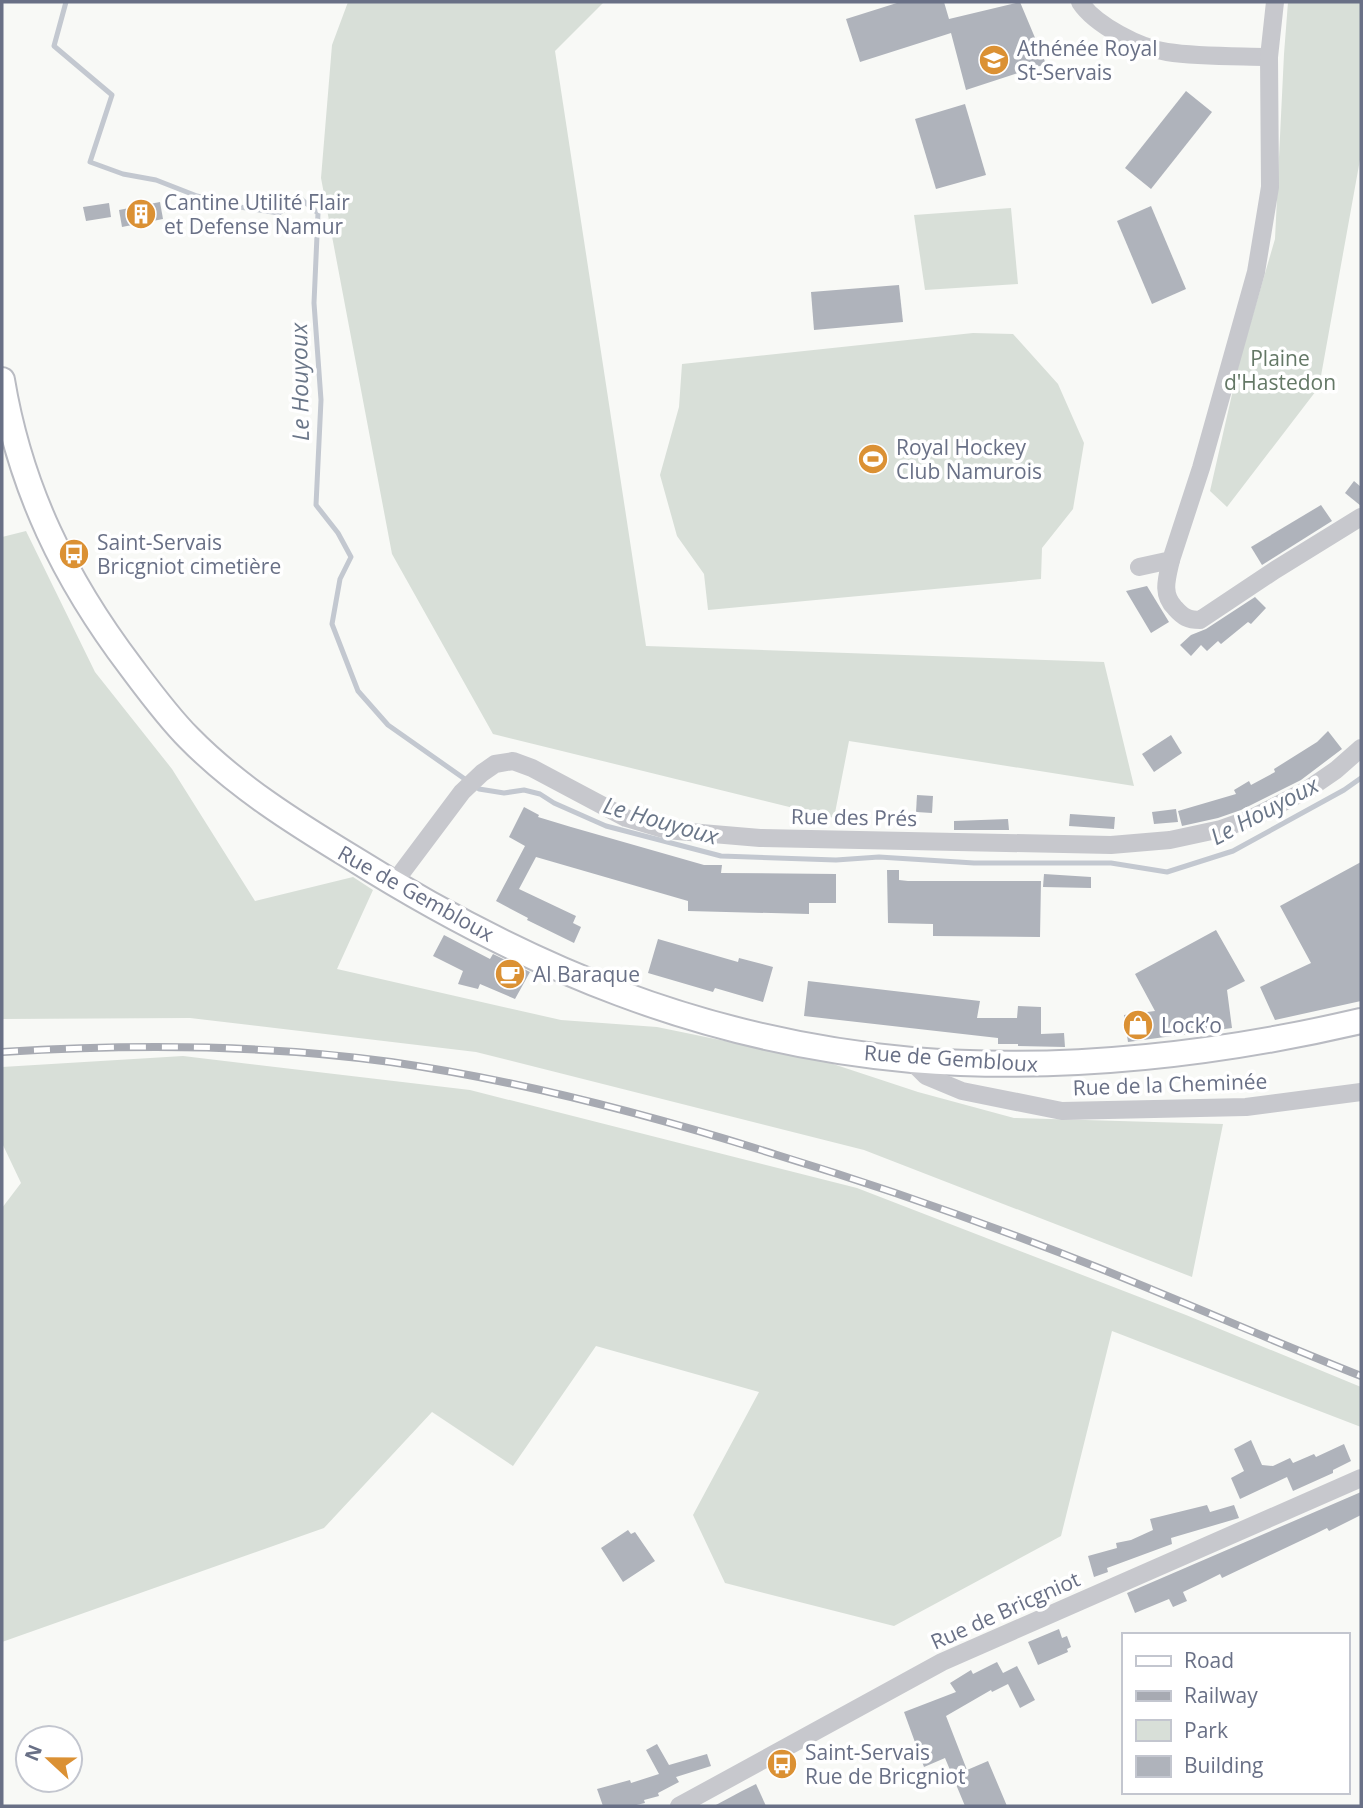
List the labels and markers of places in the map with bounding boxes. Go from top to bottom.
place label: Athénée Royal St-Servais [1017,34,1157,86]
school or university icon: Athénée Royal St-Servais [977,43,1011,77]
place label: Cantine Utilité Flair et Defense Namur [164,188,350,240]
building icon: Cantine Utilité Flair et Defense Namur [124,197,158,231]
place label: Royal Hockey Club Namurois [896,433,1042,485]
sports icon: Royal Hockey Club Namurois [856,442,890,476]
place label: Saint-Servais Bricgniot cimetière [97,528,281,580]
bus stop icon: Saint-Servais Bricgniot cimetière [57,537,91,571]
cafe icon: Al Baraque [493,957,527,991]
place label: Al Baraque [533,960,640,988]
shop icon: Lock’o [1121,1008,1155,1042]
place label: Lock’o [1161,1011,1222,1039]
place label: Saint-Servais Rue de Bricgniot [805,1738,965,1790]
bus stop icon: Saint-Servais Rue de Bricgniot [765,1747,799,1781]

